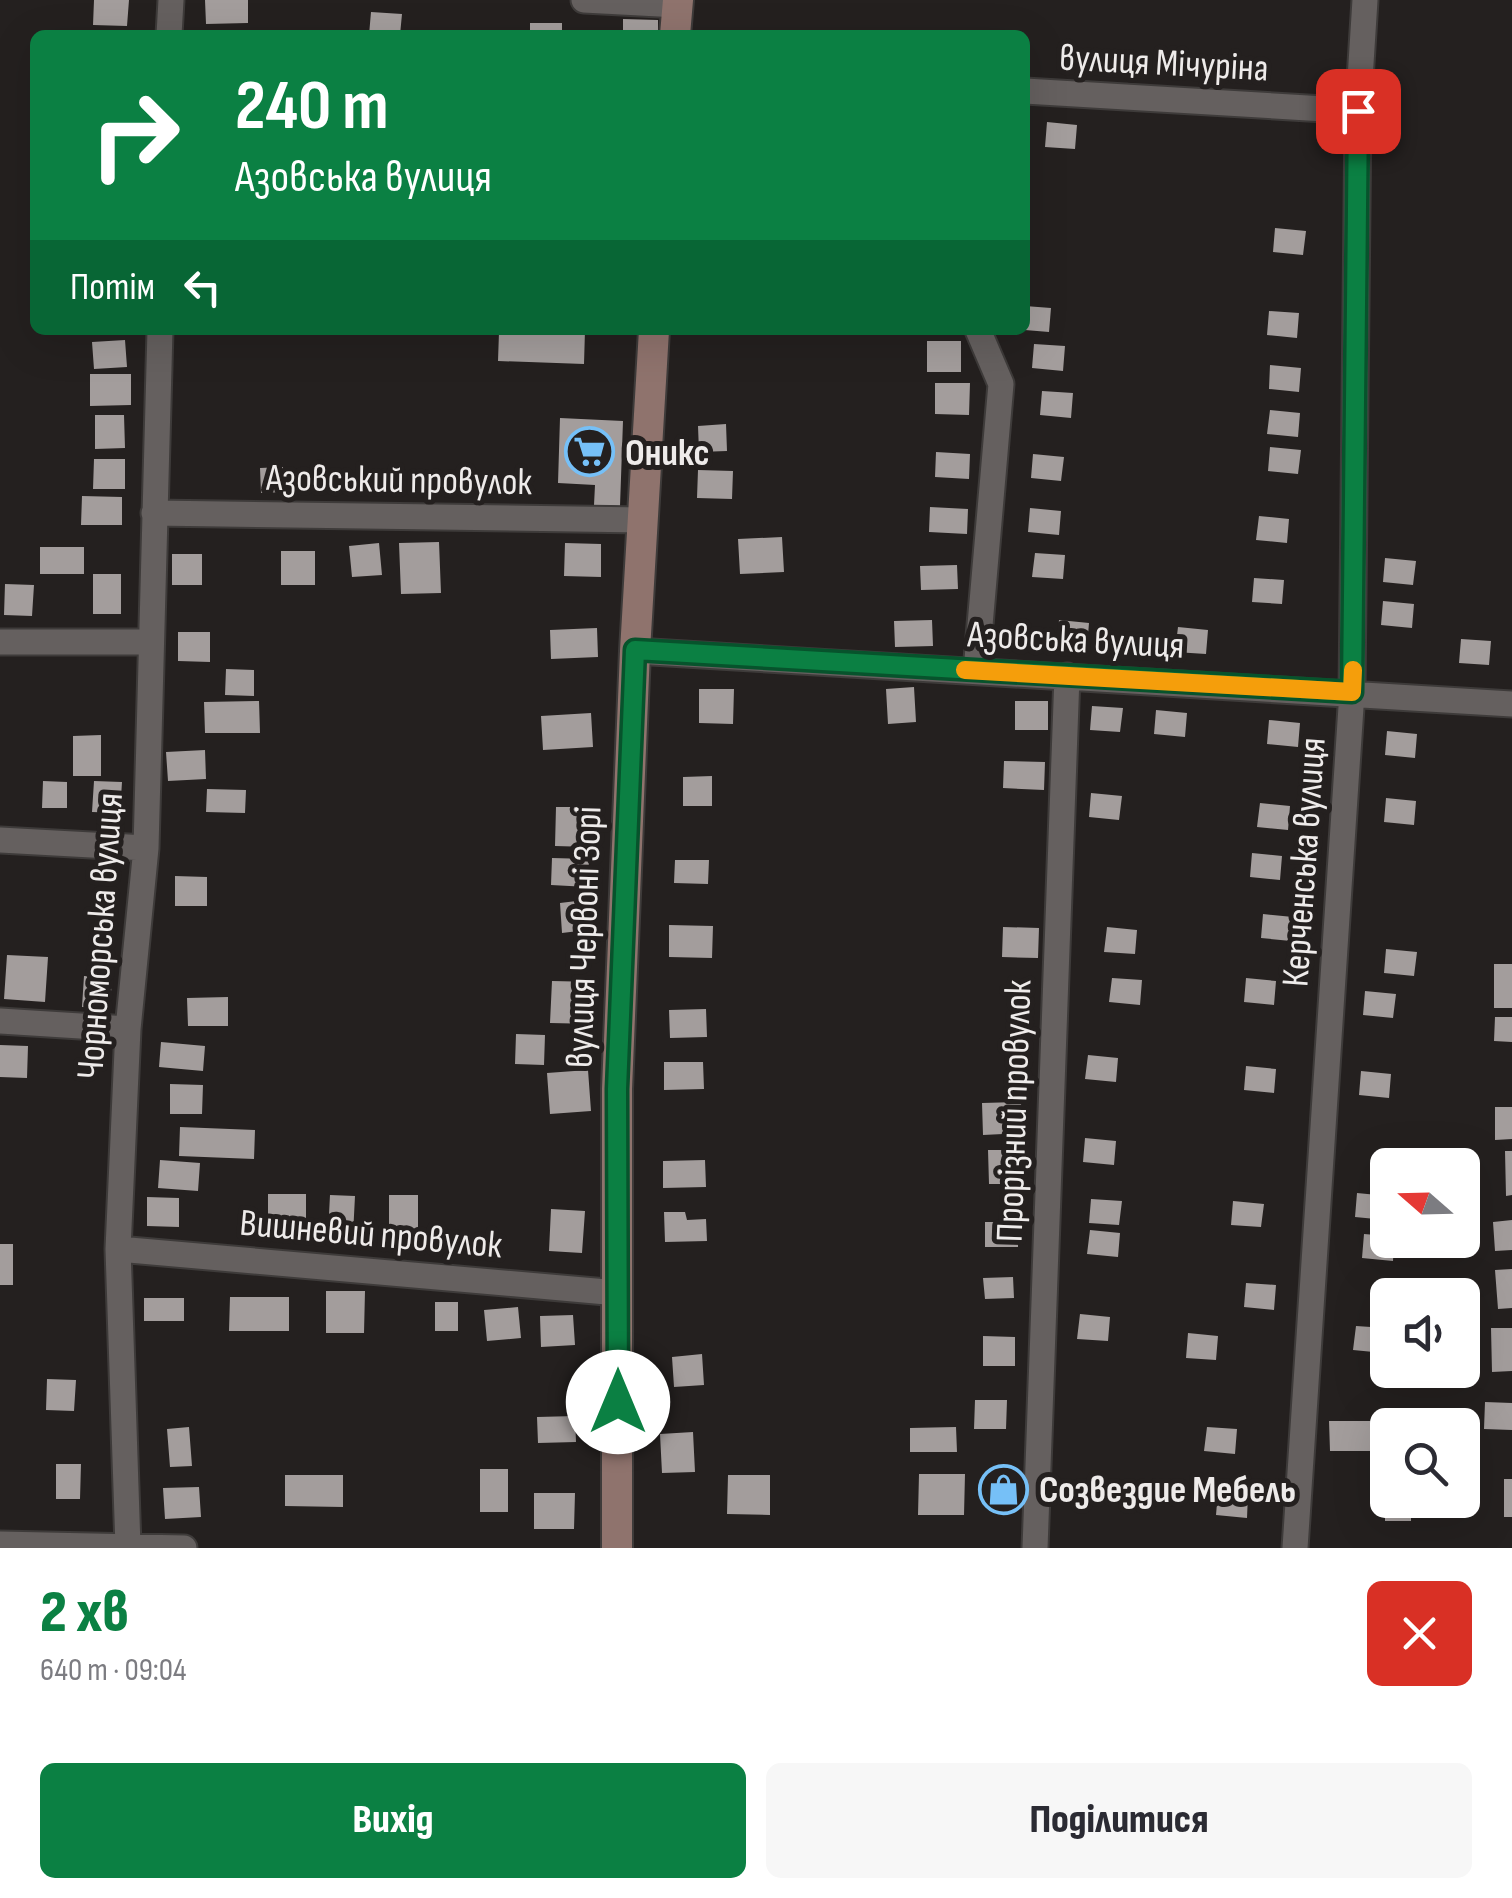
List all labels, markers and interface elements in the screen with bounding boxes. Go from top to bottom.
street label: вулиця Мічуріна [1058,36,1270,91]
text: 240 m [235,65,389,149]
pin [1316,69,1401,154]
icon: right [70,70,200,200]
icon: arrive [1331,84,1386,139]
text: Азовська вулиця [235,150,492,205]
icon: left [175,260,230,315]
text: Потім [70,265,155,310]
supermarket icon: Оникс [564,426,616,478]
place label: Оникс [625,431,710,476]
street label: Азовський провулок [265,456,533,505]
street label: Азовська вулиця [965,612,1185,669]
street label: Керченська вулиця [1273,736,1336,988]
street label: Чорноморська вулиця [68,791,133,1081]
street label: вулиця Червоні Зорі [557,806,612,1069]
street label: Прорізний провулок [987,978,1042,1243]
north arrow [1370,1148,1480,1258]
map controls [1370,1148,1480,1518]
street label: Вишневий провулок [238,1201,504,1268]
button: sound [1370,1278,1480,1388]
position arrow [566,1350,670,1454]
button: search [1370,1408,1480,1518]
shop icon: Созвездие Мебель [978,1463,1030,1515]
place label: Созвездие Мебель [1039,1468,1296,1513]
text: 2 хв [40,1577,129,1649]
button: close [1367,1581,1472,1686]
text: 640 m · 09:04 [40,1651,187,1690]
button: Вихід [40,1763,746,1878]
button: Поділитися [766,1763,1472,1878]

